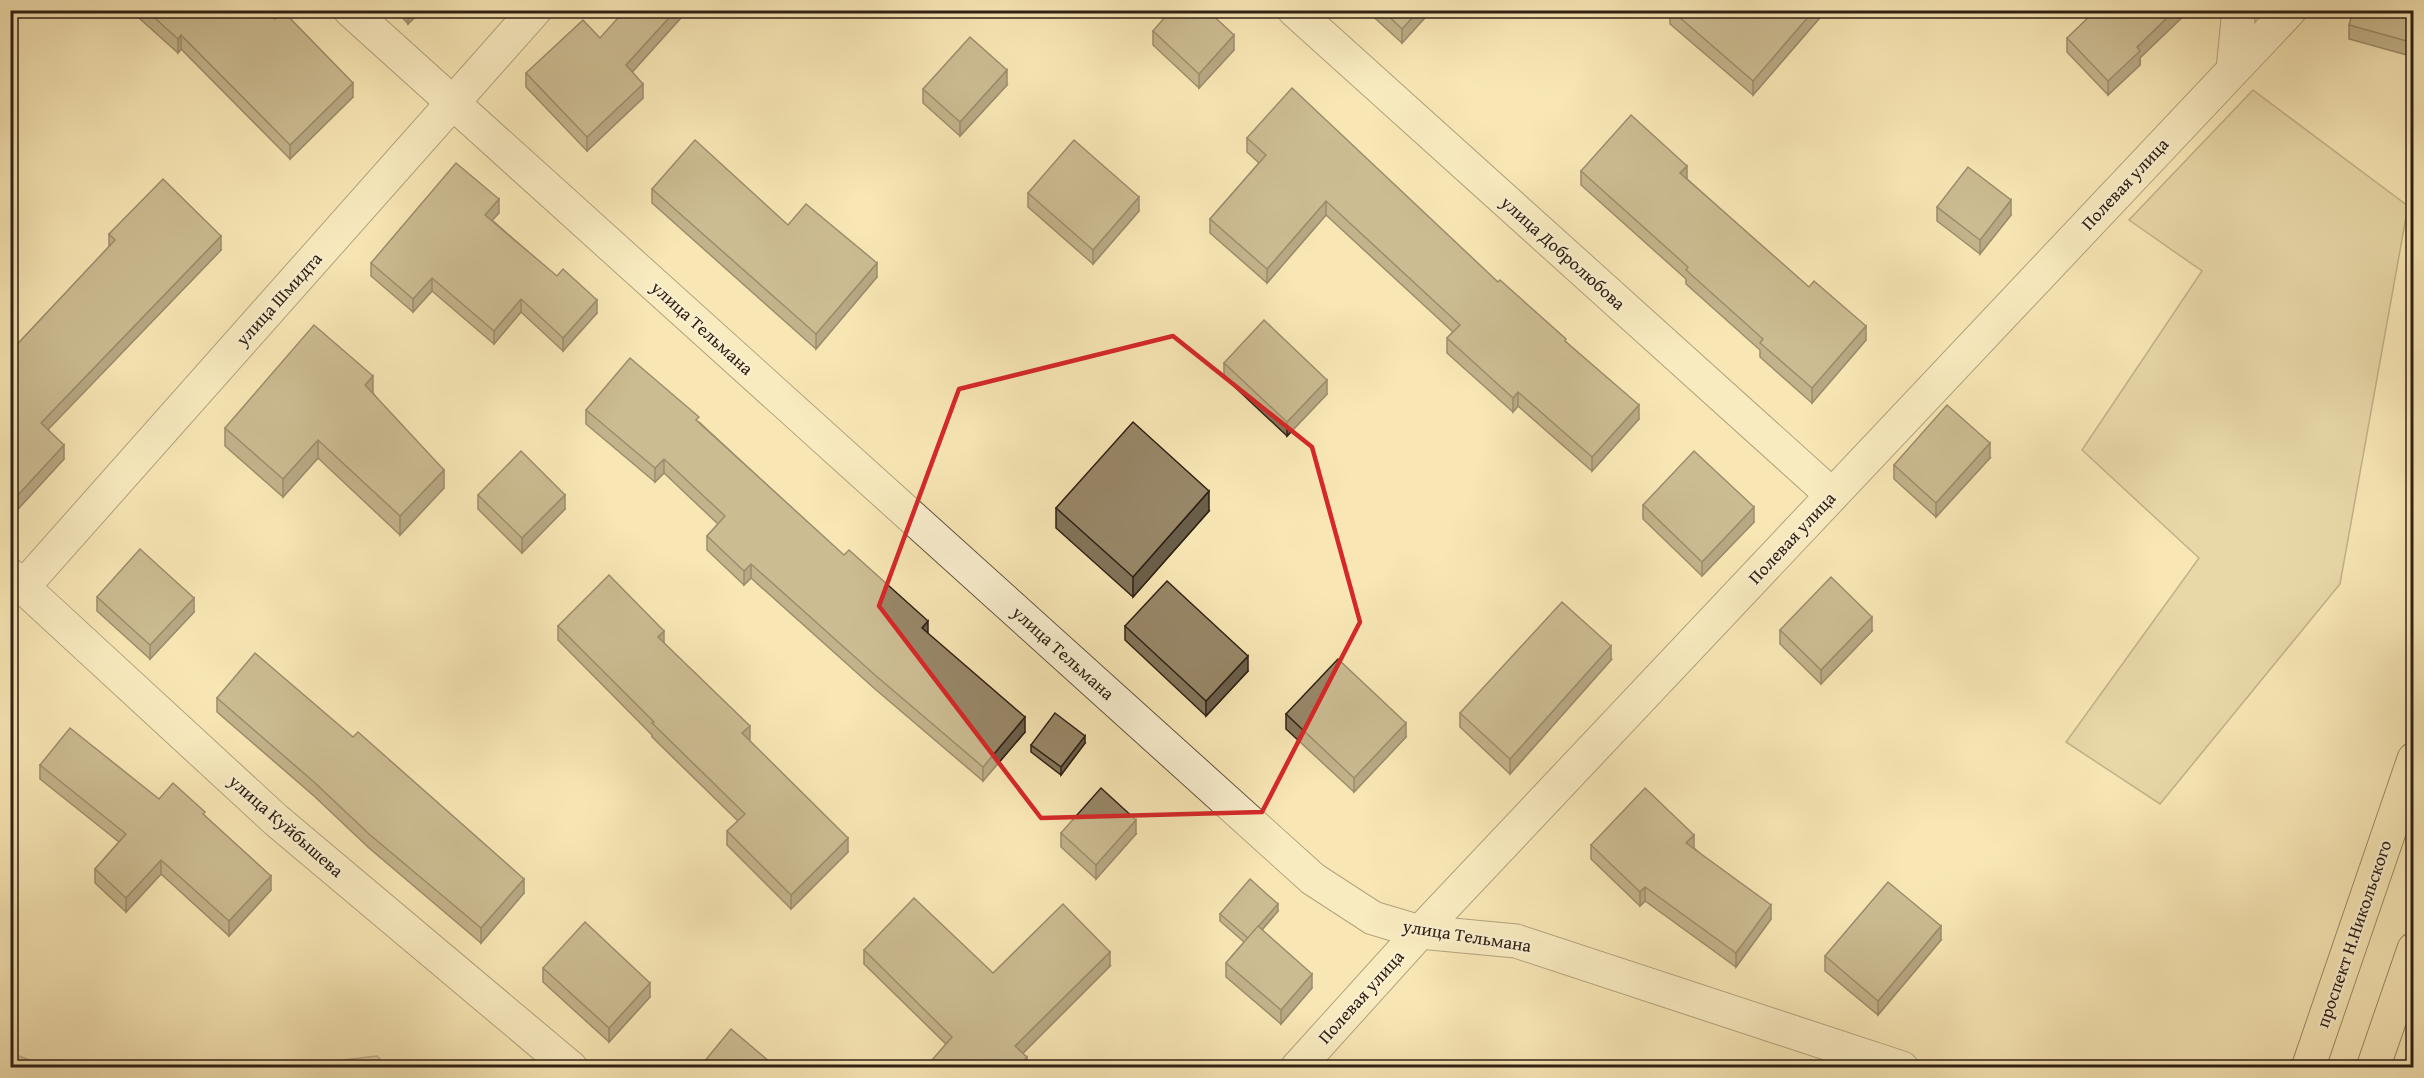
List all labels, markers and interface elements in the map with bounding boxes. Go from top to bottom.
street label: Полевая улица [2074,131,2175,236]
street label: улица Добролюбова [1494,188,1632,316]
street label: улица Шмидта [228,245,328,352]
street label: улица Тельмана [644,273,760,381]
street label: Полевая улица [1741,485,1842,590]
street label: улица Тельмана [1005,598,1121,706]
street label: улица Куйбышева [222,767,350,884]
street label: проспект Н.Никольского [2309,836,2398,1031]
street label: улица Тельмана [1400,912,1534,959]
street label: Полевая улица [1311,943,1410,1050]

